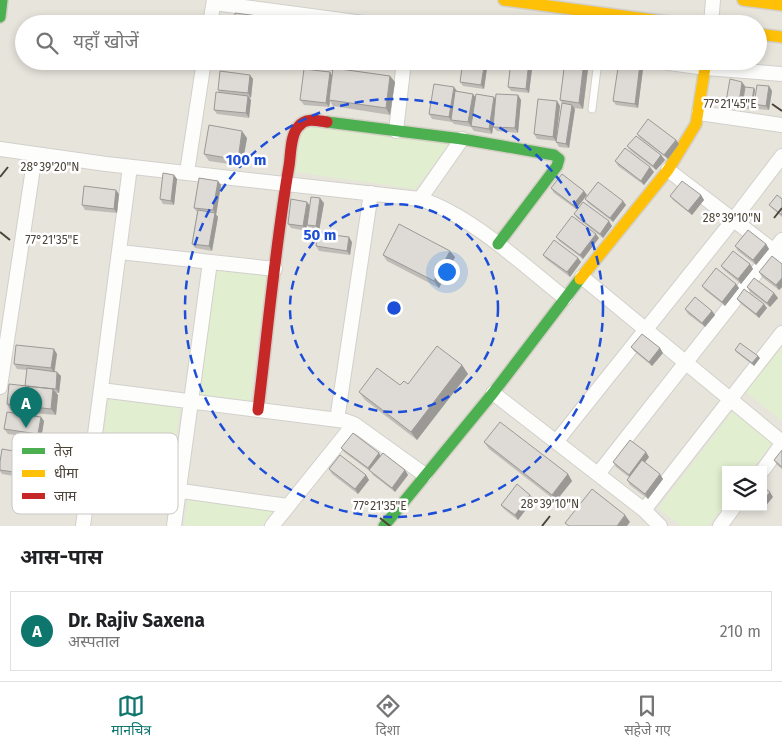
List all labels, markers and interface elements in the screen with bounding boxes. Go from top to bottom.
search box [15,15,767,70]
icon: search [33,29,61,57]
text: यहाँ खोजें [73,30,139,53]
text: 77°21'45"E [703,97,757,111]
text: 100 m [226,151,266,169]
text: 28°39'20"N [20,160,80,174]
text: 28°39'10"N [703,211,761,225]
text: 50 m [303,226,337,244]
text: 77°21'35"E [25,233,79,247]
your location [434,259,460,285]
centre of rings [385,299,403,317]
pin: A [10,387,42,428]
legend [12,433,178,514]
text: तेज़ [54,442,73,460]
text: धीमा [54,465,79,482]
map controls [722,466,767,511]
button: layers [722,466,767,511]
text: जाम [54,488,77,505]
text: 28°39'10"N [521,497,579,511]
text: 77°21'35"E [353,499,407,513]
text: आस-पास [20,544,103,570]
text: Dr. Rajiv Saxena [68,609,205,632]
text: A [32,622,42,641]
text: 210 m [720,622,761,641]
text: अस्पताल [68,632,120,651]
tab: मानचित्र [111,692,151,741]
tab: दिशा [374,692,402,741]
tab: सहेजे गए [624,692,671,741]

